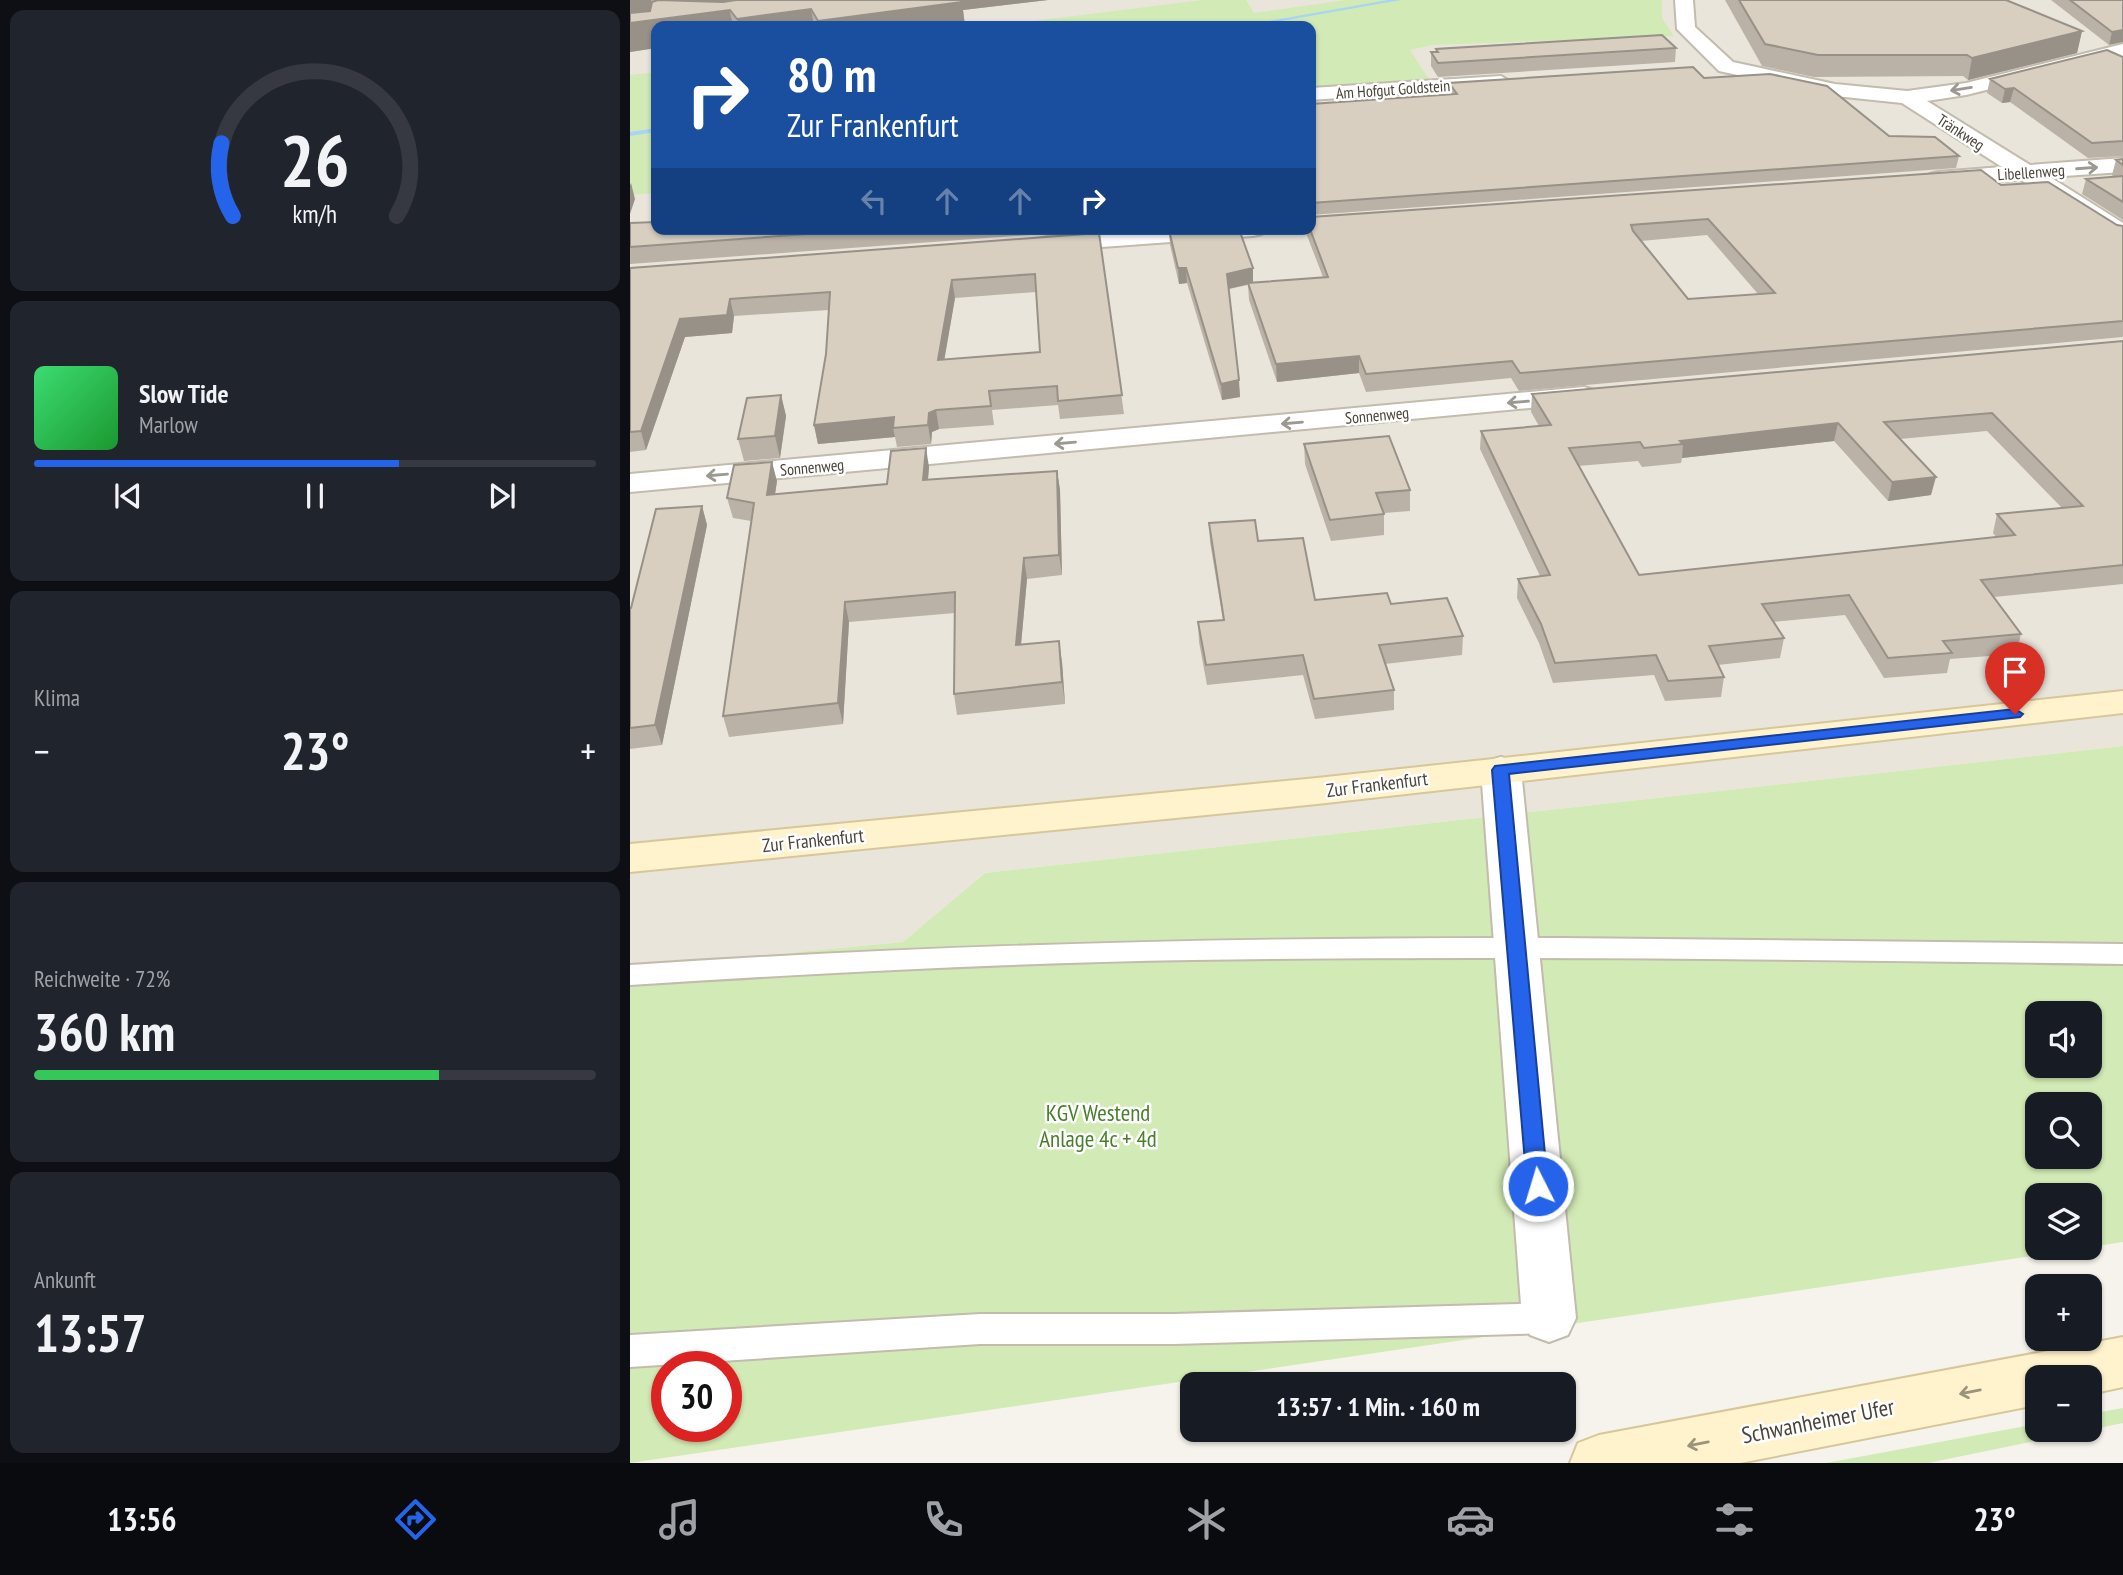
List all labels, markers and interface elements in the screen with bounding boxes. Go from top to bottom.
text: 80 m [787,42,876,106]
icon: right [672,49,763,140]
street label: Am Hofgut Goldstein [1335,75,1451,103]
one-way arrow [1950,83,1973,96]
text: Zur Frankenfurt [787,104,959,146]
street label: Tränkweg [1934,109,1988,155]
text: 26 [280,113,350,207]
street label: Libellenweg [1997,160,2065,184]
one-way arrow [2076,161,2098,174]
icon: left [855,182,893,220]
icon: ahead [928,182,966,220]
icon: ahead [1001,182,1039,220]
icon: right [1074,182,1112,220]
text: km/h [293,198,337,230]
text: Slow Tide [139,377,229,410]
one-way arrow [1507,396,1530,409]
street label: Sonnenweg [1344,402,1410,428]
text: Marlow [139,410,198,439]
one-way arrow [1281,417,1304,430]
one-way arrow [1054,437,1077,450]
street label: Sonnenweg [779,454,845,480]
one-way arrow [706,469,728,482]
icon: previous [109,477,147,515]
icon: pause [296,477,334,515]
icon: next [483,477,521,515]
pin [1985,642,2045,714]
icon: arrive [1996,653,2034,691]
text: Klima [34,683,80,712]
text: 23° [281,717,349,784]
text: − [34,726,50,775]
text: + [580,726,596,775]
street label: Zur Frankenfurt [1325,766,1430,802]
street label: Zur Frankenfurt [761,823,866,857]
text: Reichweite · 72% [34,964,170,993]
text: 360 km [34,998,175,1065]
map controls [2025,1001,2102,1442]
button: sound [2025,1001,2102,1078]
button: search [2025,1092,2102,1169]
park label: KGV Westend Anlage 4c + 4d [1039,1098,1157,1153]
position arrow [1501,1149,1575,1223]
button: layers [2025,1183,2102,1260]
text: Ankunft [34,1265,96,1294]
button: + [2025,1274,2102,1351]
text: 13:57 [34,1299,146,1366]
speed limit sign: 30 [651,1351,742,1442]
button: − [2025,1365,2102,1442]
one-way arrow [1959,1385,1982,1399]
text: 13:57 · 1 Min. · 160 m [1276,1390,1480,1423]
street label: Schwanheimer Ufer [1739,1391,1897,1450]
one-way arrow [1687,1438,1710,1451]
icon: directions [391,1495,440,1544]
icon: music [655,1495,704,1544]
icon: phone [919,1495,968,1544]
icon: climate [1182,1495,1231,1544]
icon: car [1446,1495,1495,1544]
icon: filters [1710,1495,1759,1544]
text: 13:56 [107,1498,177,1540]
text: 23° [1973,1498,2016,1540]

